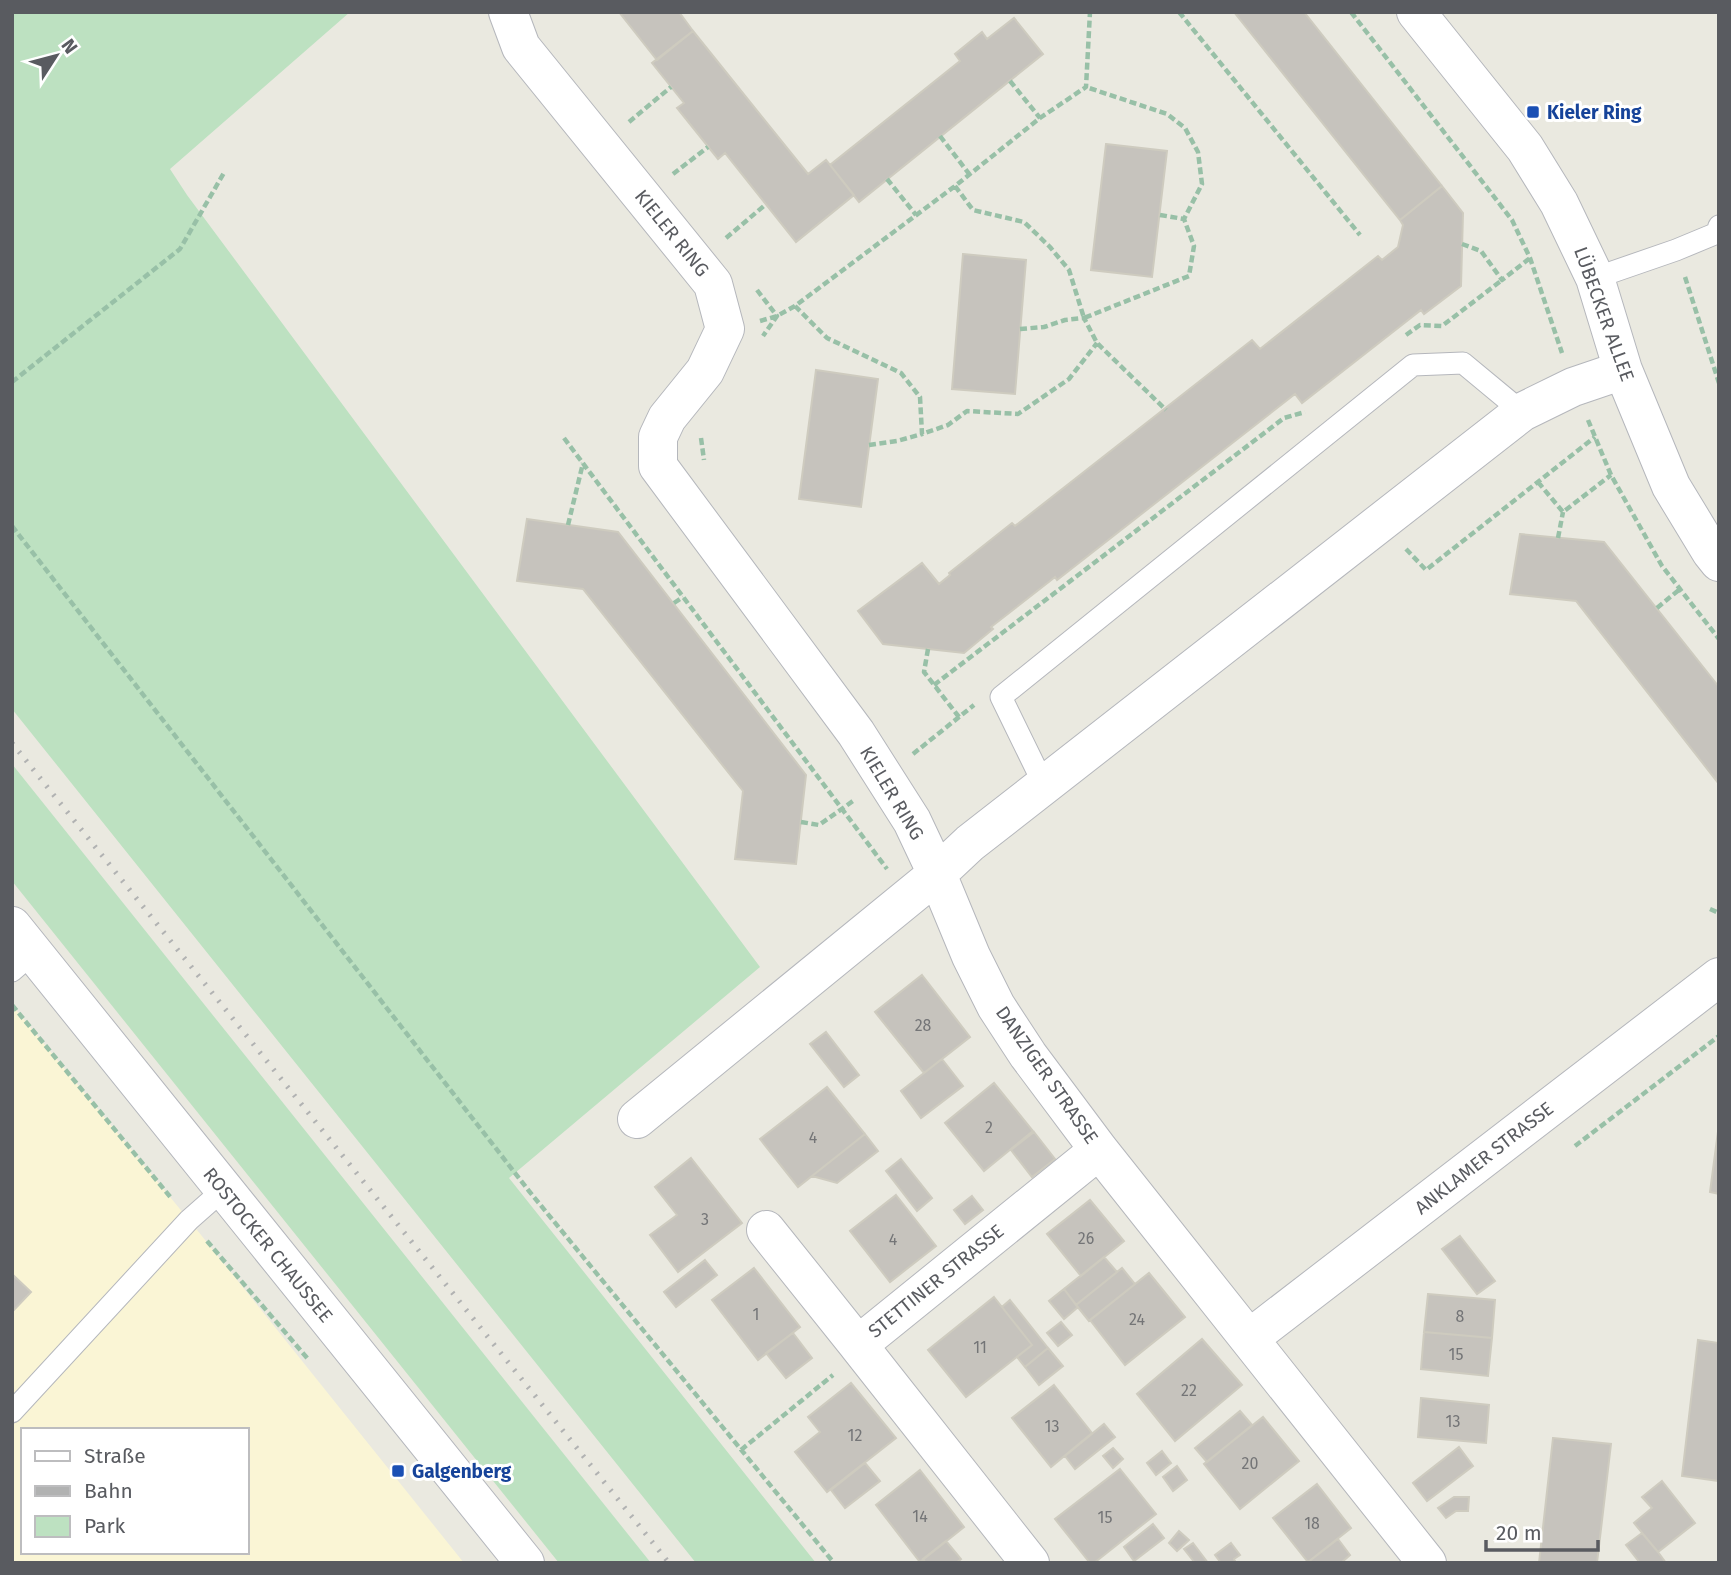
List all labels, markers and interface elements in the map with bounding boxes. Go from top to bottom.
north arrow [21,21,91,91]
text: N [56,34,82,58]
place label: Kieler Ring [1547,101,1642,124]
marker: Kieler Ring [1525,104,1541,120]
street label: KIELER RING [630,185,714,281]
street label: LÜBECKER ALLEE [1569,243,1639,385]
street label: KIELER RING [855,742,929,844]
street label: DANZIGER STRASSE [991,1002,1103,1148]
house number: 28 [915,1016,932,1035]
street label: ANKLAMER STRASSE [1410,1097,1558,1219]
house number: 2 [985,1118,993,1137]
house number: 4 [809,1128,818,1147]
street label: ROSTOCKER CHAUSSEE [198,1163,338,1327]
house number: 3 [701,1210,709,1229]
street label: STETTINER STRASSE [864,1219,1008,1343]
house number: 26 [1078,1229,1094,1248]
house number: 4 [889,1230,898,1249]
house number: 1 [753,1305,759,1324]
house number: 8 [1456,1307,1465,1326]
house number: 24 [1129,1310,1145,1329]
house number: 11 [973,1338,987,1357]
house number: 15 [1449,1345,1463,1364]
house number: 22 [1181,1381,1197,1400]
house number: 13 [1446,1412,1460,1431]
house number: 13 [1045,1417,1059,1436]
house number: 12 [848,1426,862,1445]
legend [21,1428,248,1554]
text: Straße [84,1443,146,1469]
house number: 20 [1242,1454,1258,1473]
place label: Galgenberg [412,1460,512,1483]
marker: Galgenberg [390,1463,406,1479]
text: Bahn [84,1478,133,1504]
house number: 14 [912,1507,928,1526]
house number: 15 [1098,1508,1112,1527]
scale bar [1486,1508,1598,1552]
text: Park [84,1513,126,1539]
house number: 18 [1304,1514,1320,1533]
text: 20 m [1496,1520,1542,1546]

